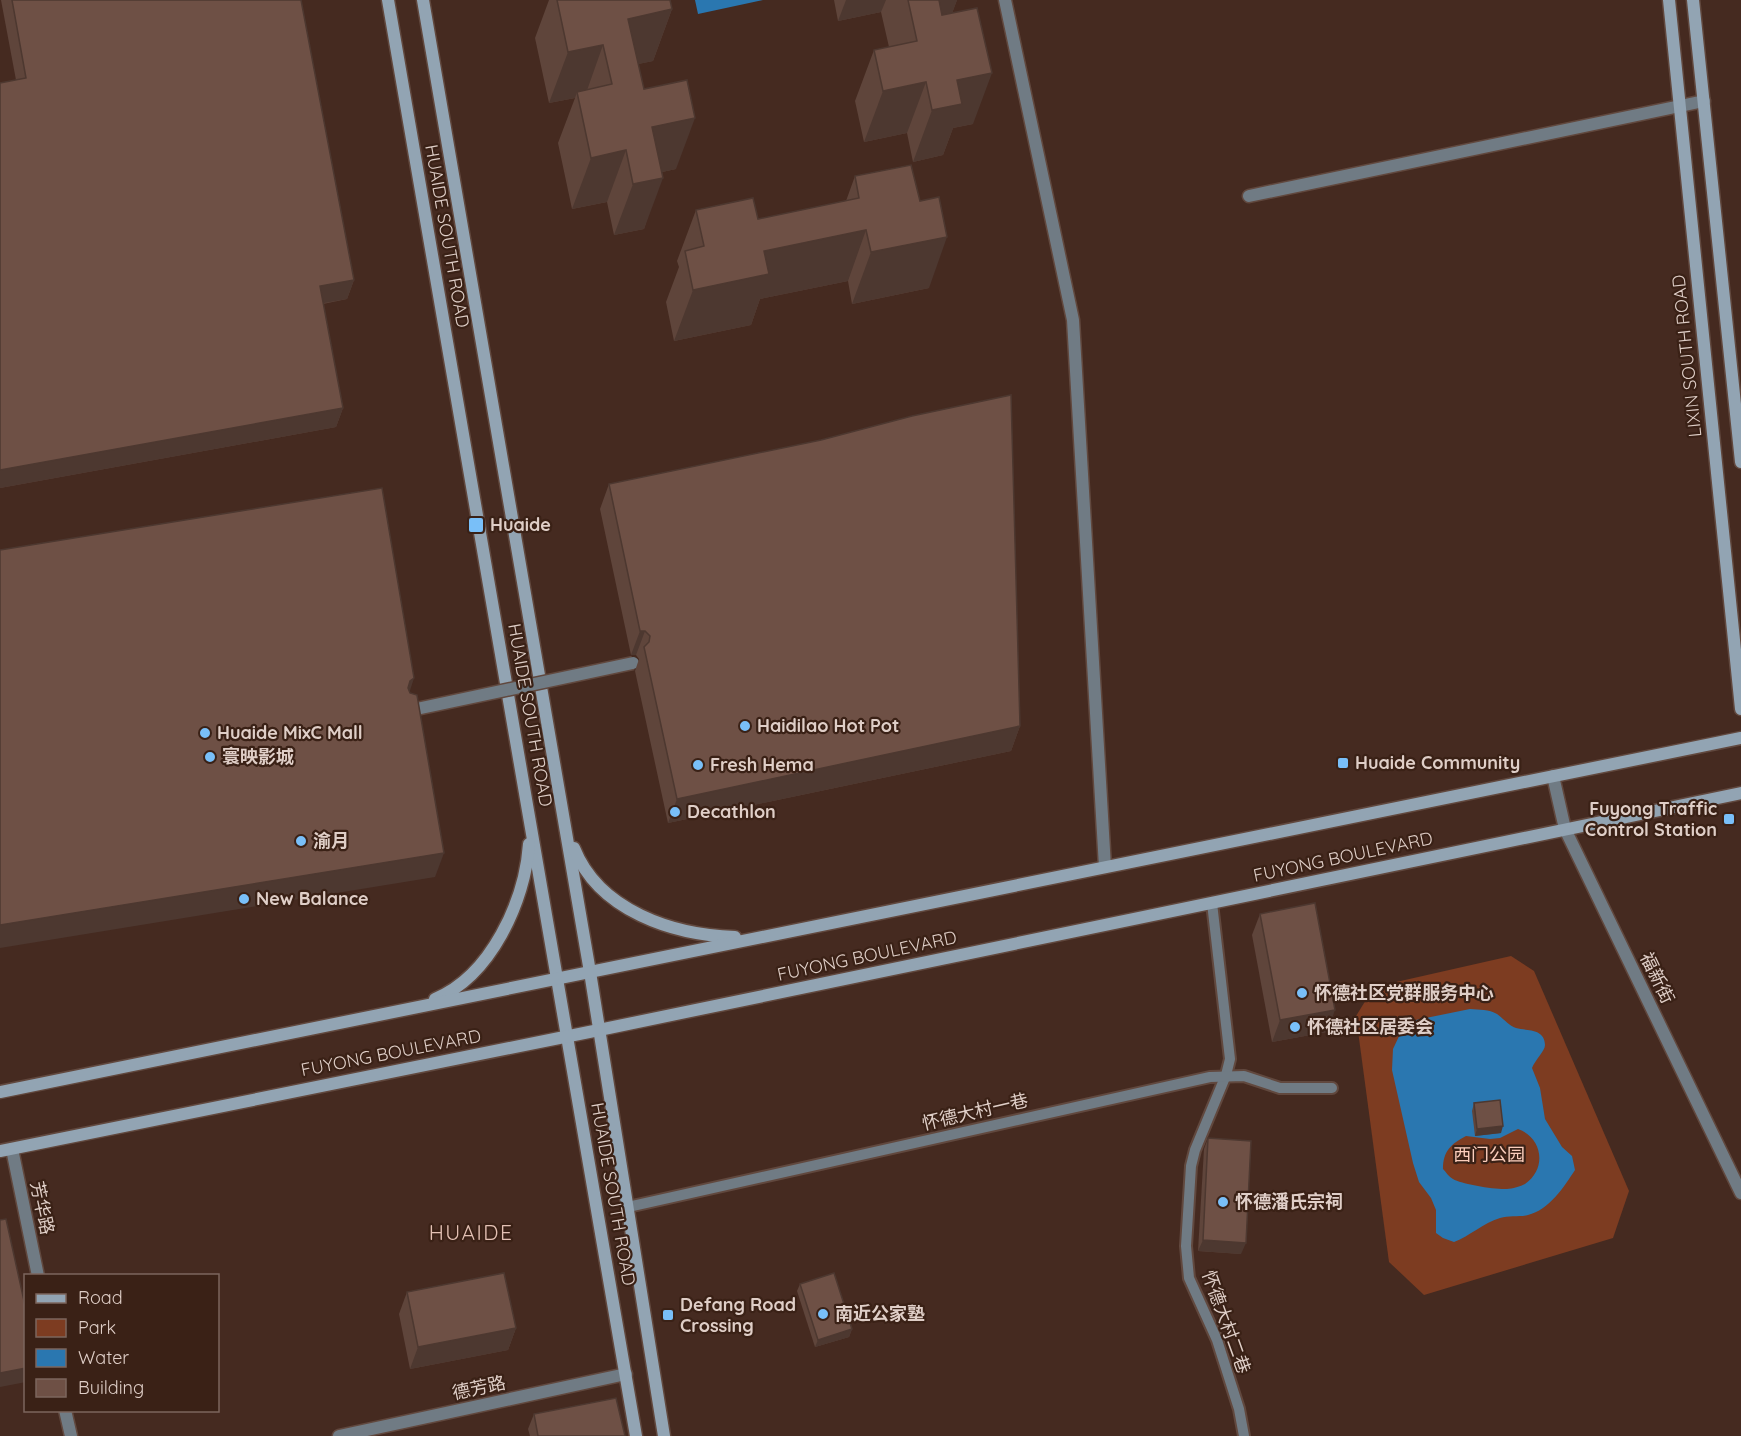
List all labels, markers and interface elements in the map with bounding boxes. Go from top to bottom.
street label: HUAIDE SOUTH ROAD [420,143,475,329]
street label: LIXIN SOUTH ROAD [1667,274,1706,438]
place label: Huaide [490,513,551,536]
marker: Huaide [467,516,485,534]
street label: HUAIDE SOUTH ROAD [503,622,558,808]
place label: Haidilao Hot Pot [757,714,899,737]
marker: Haidilao Hot Pot [738,719,752,733]
place label: Huaide MixC Mall [217,721,363,744]
marker: Huaide MixC Mall [198,726,212,740]
place label: 寰映影城 [222,745,294,768]
marker: 寰映影城 [203,750,217,764]
place label: Huaide Community [1355,751,1520,774]
place label: Fresh Hema [710,753,814,776]
marker: Huaide Community [1336,756,1350,770]
marker: Fresh Hema [691,758,705,772]
place label: Fuyong Traffic Control Station [1585,797,1717,841]
place label: Decathlon [687,800,776,823]
marker: Decathlon [668,805,682,819]
marker: Fuyong Traffic Control Station [1722,812,1736,826]
street label: FUYONG BOULEVARD [1251,826,1435,887]
place label: 渝月 [313,829,349,852]
marker: 渝月 [294,834,308,848]
place label: New Balance [256,887,369,910]
marker: New Balance [237,892,251,906]
street label: FUYONG BOULEVARD [775,925,959,986]
street label: 福新街 [1635,948,1680,1007]
place label: 怀德社区党群服务中心 [1314,981,1494,1004]
marker: 怀德社区党群服务中心 [1295,986,1309,1000]
place label: 怀德社区居委会 [1307,1015,1433,1038]
marker: 怀德社区居委会 [1288,1020,1302,1034]
street label: FUYONG BOULEVARD [299,1024,483,1081]
street label: 怀德大村一巷 [920,1088,1030,1135]
street label: HUAIDE SOUTH ROAD [586,1101,641,1287]
park label: 西门公园 [1453,1143,1525,1166]
street label: 芳华路 [26,1179,59,1237]
place label: 怀德潘氏宗祠 [1235,1190,1343,1213]
marker: 怀德潘氏宗祠 [1216,1195,1230,1209]
district label: HUAIDE [429,1219,513,1245]
street label: 怀德大村二巷 [1197,1267,1256,1377]
legend [24,1274,219,1412]
text: Road [78,1286,123,1309]
place label: Defang Road Crossing [680,1293,796,1337]
place label: 南近公家塾 [835,1302,925,1325]
marker: 南近公家塾 [816,1307,830,1321]
marker: Defang Road Crossing [661,1308,675,1322]
text: Park [78,1316,116,1339]
text: Water [78,1346,129,1369]
street label: 德芳路 [450,1371,508,1404]
text: Building [78,1376,144,1399]

